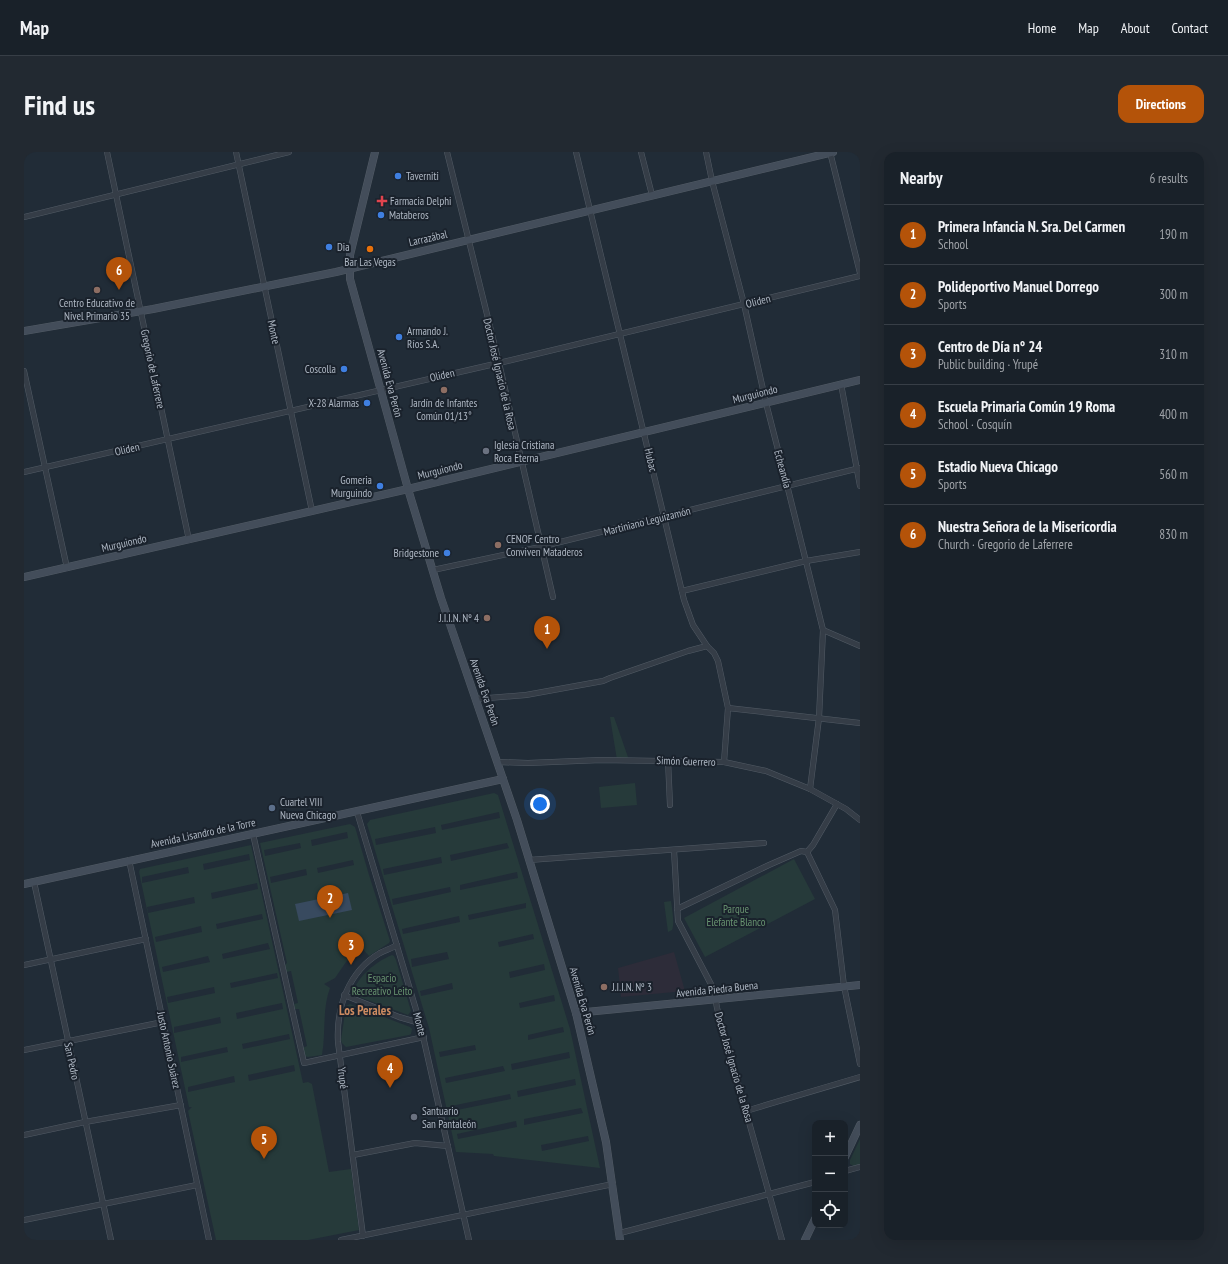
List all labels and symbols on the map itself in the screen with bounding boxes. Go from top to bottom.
place label: Taverniti [406,169,439,183]
marker: Taverniti [393,171,403,181]
place label: Farmacia Delphi [390,194,451,208]
marker: Farmacia Delphi [377,196,387,206]
place label: Mataberos [389,208,429,222]
marker: Mataberos [376,210,386,220]
street label: Larrazábal [407,227,449,249]
place label: Dia [337,240,350,254]
marker: Dia [324,242,334,252]
marker: Bar Las Vegas [365,244,375,254]
place label: Bar Las Vegas [344,255,396,269]
pin: 6 [106,257,132,290]
marker: Centro Educativo de Nivel Primario 35 [92,285,102,295]
street label: Oliden [744,291,772,311]
place label: Centro Educativo de Nivel Primario 35 [59,296,135,323]
street label: Doctor José Ignacio de la Rosa [480,317,520,431]
street label: Monte [265,319,283,346]
place label: Armando J. Ríos S.A. [407,324,448,351]
street label: Gregorio de Laferrere [138,328,168,410]
marker: Armando J. Ríos S.A. [394,332,404,342]
street label: Avenida Eva Perón [374,347,406,419]
place label: Coscolla [305,362,336,376]
marker: Coscolla [339,364,349,374]
street label: Oliden [428,365,456,385]
street label: Murguiondo [731,382,779,406]
marker: Jardín de Infantes Común 01/13° [439,385,449,395]
place label: X-28 Alarmas [309,396,359,410]
place label: Jardín de Infantes Común 01/13° [410,396,478,423]
marker: X-28 Alarmas [362,398,372,408]
place label: Iglesia Cristiana Roca Eterna [494,438,554,465]
street label: Oliden [113,439,141,459]
marker: Iglesia Cristiana Roca Eterna [481,446,491,456]
street label: Hubac [642,447,661,473]
street label: Echeandía [771,448,795,490]
street label: Murguiondo [416,458,464,482]
place label: Gomeria Murguindo [331,473,372,500]
marker: Gomeria Murguindo [375,481,385,491]
street label: Martiniano Leguizamón [602,503,692,539]
street label: Murguiondo [100,531,148,555]
place label: CENOF Centro Conviven Mataderos [506,532,583,559]
marker: CENOF Centro Conviven Mataderos [493,540,503,550]
place label: Bridgestone [394,546,439,560]
marker: Bridgestone [442,548,452,558]
place label: J.I.I.N. Nº 4 [438,611,479,625]
marker: J.I.I.N. Nº 4 [482,613,492,623]
pin: 1 [534,616,560,649]
street label: Avenida Eva Perón [467,657,503,727]
street label: Simón Guerrero [656,753,716,769]
your location [530,794,550,814]
place label: Cuartel VIII Nueva Chicago [280,795,336,822]
marker: Cuartel VIII Nueva Chicago [267,803,277,813]
street label: Avenida Lisandro de la Torre [149,815,257,851]
pin: 2 [317,885,343,918]
park label: Parque Elefante Blanco [706,902,766,929]
pin: 3 [338,932,364,965]
street label: Avenida Eva Perón [567,965,599,1037]
park label: Espacio Recreativo Leito [352,971,413,998]
street label: Avenida Piedra Buena [675,978,759,1000]
place label: J.I.I.N. Nº 3 [611,980,652,994]
marker: J.I.I.N. Nº 3 [599,982,609,992]
district label: Los Perales [339,1002,391,1019]
street label: Justo Antonio Suárez [154,1009,184,1090]
street label: Doctor José Ignacio de la Rosa [712,1010,756,1124]
street label: Monte [410,1011,430,1038]
street label: San Pedro [61,1041,83,1081]
pin: 4 [377,1055,403,1088]
street label: Yrupé [335,1066,351,1090]
place label: Santuario San Pantaleón [422,1104,476,1131]
marker: Santuario San Pantaleón [409,1112,419,1122]
pin: 5 [251,1126,277,1159]

